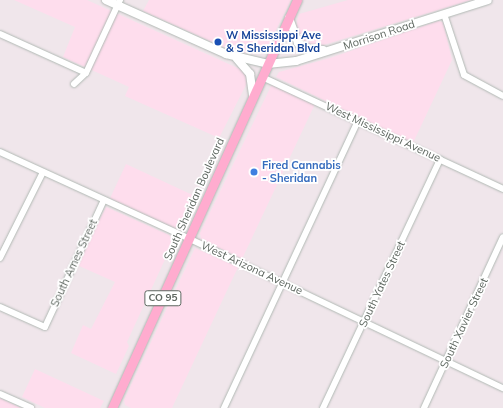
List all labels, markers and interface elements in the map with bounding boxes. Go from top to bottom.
street label: Morrison Road [342,17,416,53]
place label: W Mississippi Ave & S Sheridan Blvd [226,29,321,55]
marker: W Mississippi Ave & S Sheridan Blvd [213,37,223,47]
street label: West Mississippi Avenue [323,99,443,165]
street label: South Sheridan Boulevard [161,136,227,262]
place label: Fired Cannabis - Sheridan [262,159,341,185]
marker: Fired Cannabis - Sheridan [249,167,259,177]
street label: South Ames Street [48,217,100,309]
street label: West Arizona Avenue [199,239,305,297]
street label: South Yates Street [356,239,408,329]
street label: South Xavier Street [437,276,491,370]
road number: CO 95 [144,290,182,306]

